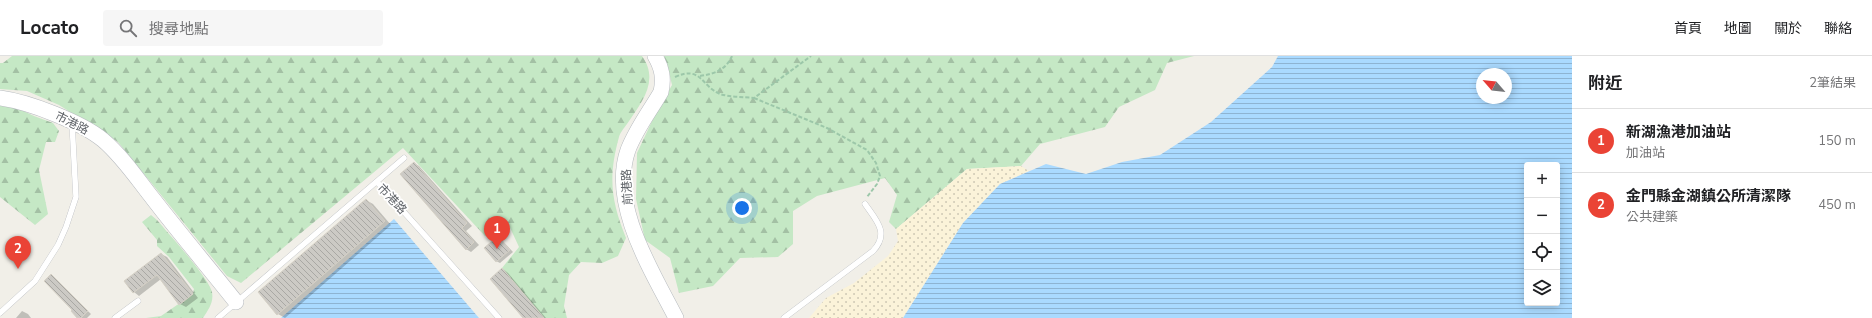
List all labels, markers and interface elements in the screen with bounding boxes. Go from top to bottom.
search box [103,10,383,46]
text: Locato [20,15,79,41]
icon: search [117,17,139,39]
text: 搜尋地點 [149,19,209,39]
text: 首頁 [1674,19,1702,38]
text: 地圖 [1724,19,1752,38]
text: 關於 [1774,19,1802,38]
text: 聯絡 [1824,19,1852,38]
north arrow [1476,68,1512,104]
text: 附近 [1588,72,1622,95]
text: 2筆結果 [1809,74,1856,92]
street label: 市港路 [52,108,92,138]
text: 新湖漁港加油站 [1626,122,1731,142]
text: 1 [1597,132,1605,150]
text: 150 m [1818,132,1856,150]
text: 加油站 [1626,144,1665,162]
map controls [1524,162,1560,306]
button: + [1524,162,1560,198]
street label: 前港路 [618,169,636,205]
street label: 市港路 [374,180,410,218]
text: 金門縣金湖鎮公所清潔隊 [1626,186,1791,206]
text: 2 [1597,196,1605,214]
text: 450 m [1818,196,1856,214]
your location [732,198,752,218]
button: − [1524,198,1560,234]
text: 公共建築 [1626,208,1678,226]
pin: 1 [484,216,510,249]
button: locate [1524,234,1560,270]
pin: 2 [5,236,31,269]
button: layers [1524,270,1560,306]

